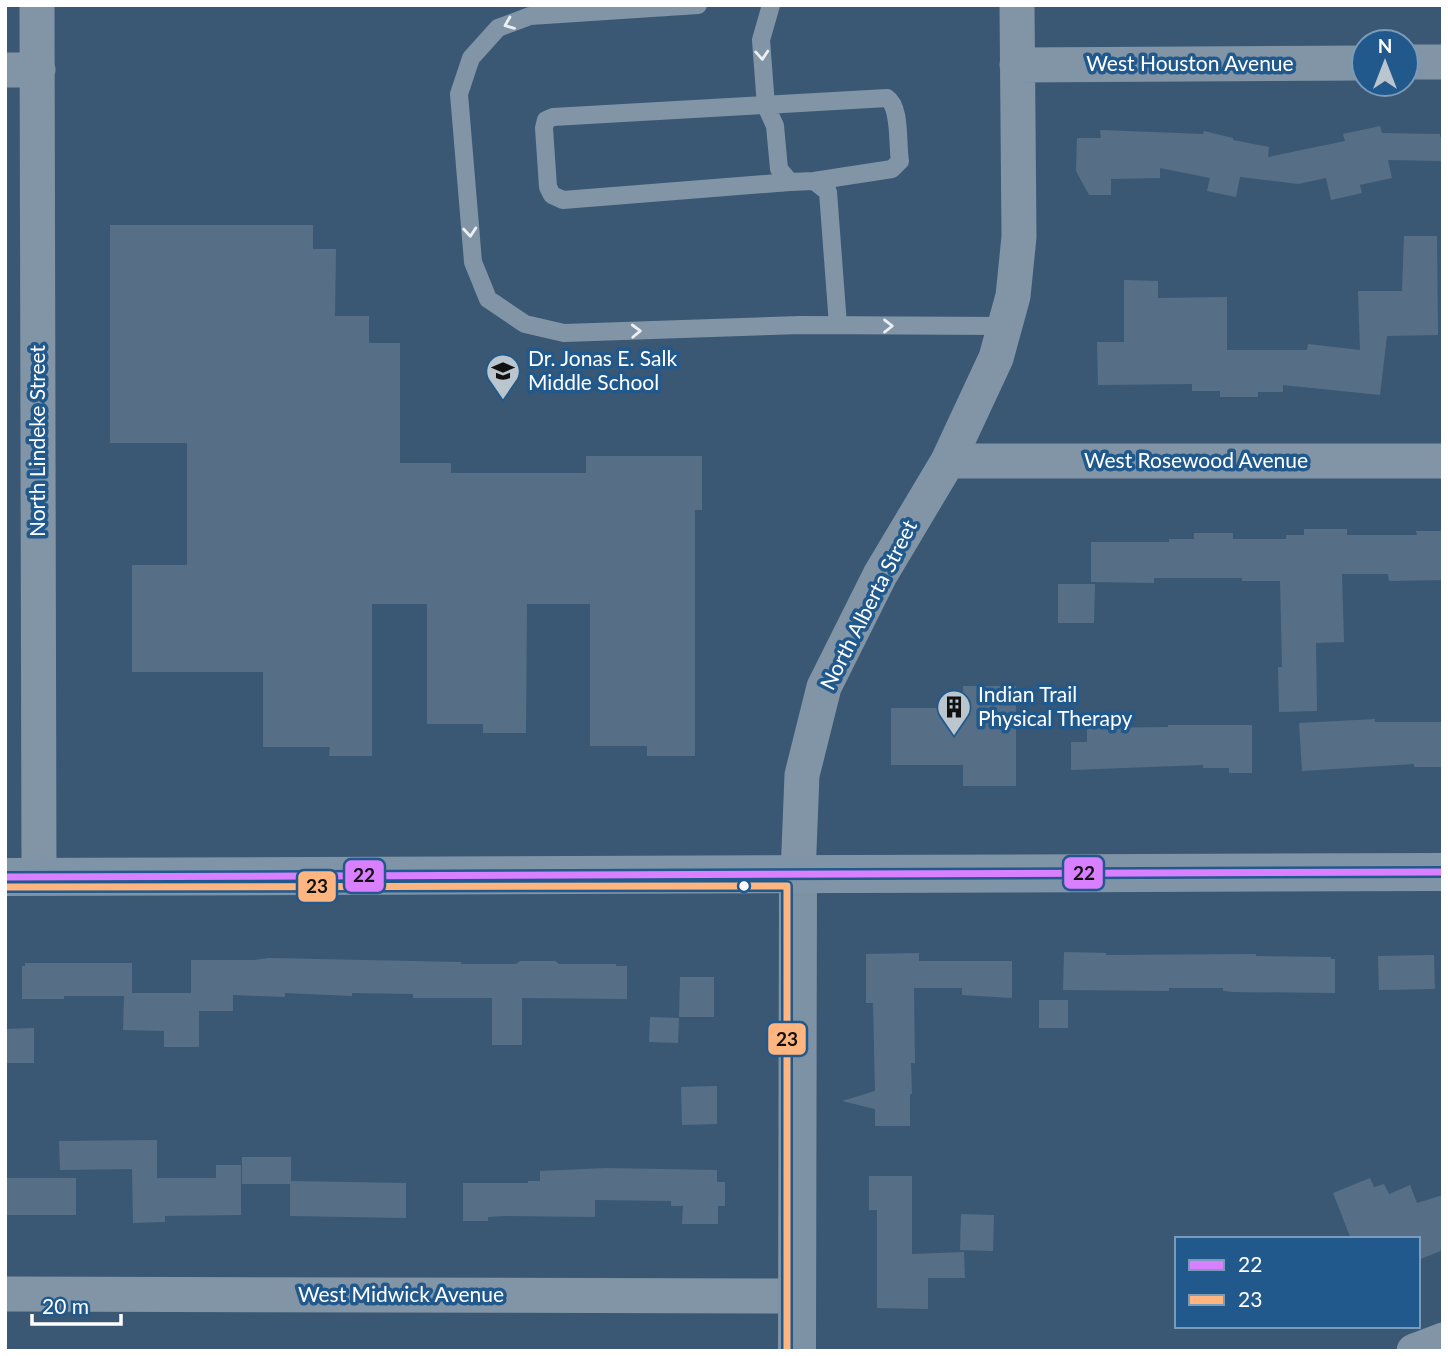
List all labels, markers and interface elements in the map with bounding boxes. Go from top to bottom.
one-way arrow [503,16,515,30]
north arrow [1350,28,1420,98]
text: N [1378,34,1392,57]
one-way arrow [755,50,770,61]
street label: West Houston Avenue [1086,50,1294,75]
one-way arrow [462,226,477,237]
one-way arrow [883,318,894,333]
one-way arrow [631,323,642,339]
street label: North Lindeke Street [24,344,49,537]
place label: Dr. Jonas E. Salk Middle School [528,345,677,394]
school or university icon: Dr. Jonas E. Salk Middle School [484,352,522,401]
street label: West Rosewood Avenue [1084,447,1308,472]
street label: North Alberta Street [814,515,922,693]
place label: Indian Trail Physical Therapy [978,681,1132,730]
building icon: Indian Trail Physical Therapy [935,688,973,737]
line badge: 22 [1063,856,1104,890]
line badge: 22 [344,859,385,893]
text: 22 [1073,861,1095,884]
text: 22 [353,863,375,886]
line badge: 23 [297,870,337,903]
text: 23 [306,874,328,897]
unlabelled marker [737,879,751,893]
line badge: 23 [767,1022,807,1056]
text: 23 [776,1027,798,1050]
legend [1175,1237,1420,1328]
text: 22 [1238,1251,1262,1276]
street label: West Midwick Avenue [298,1281,504,1306]
scale bar [32,1282,121,1326]
text: 23 [1238,1286,1262,1311]
text: 20 m [42,1293,89,1318]

